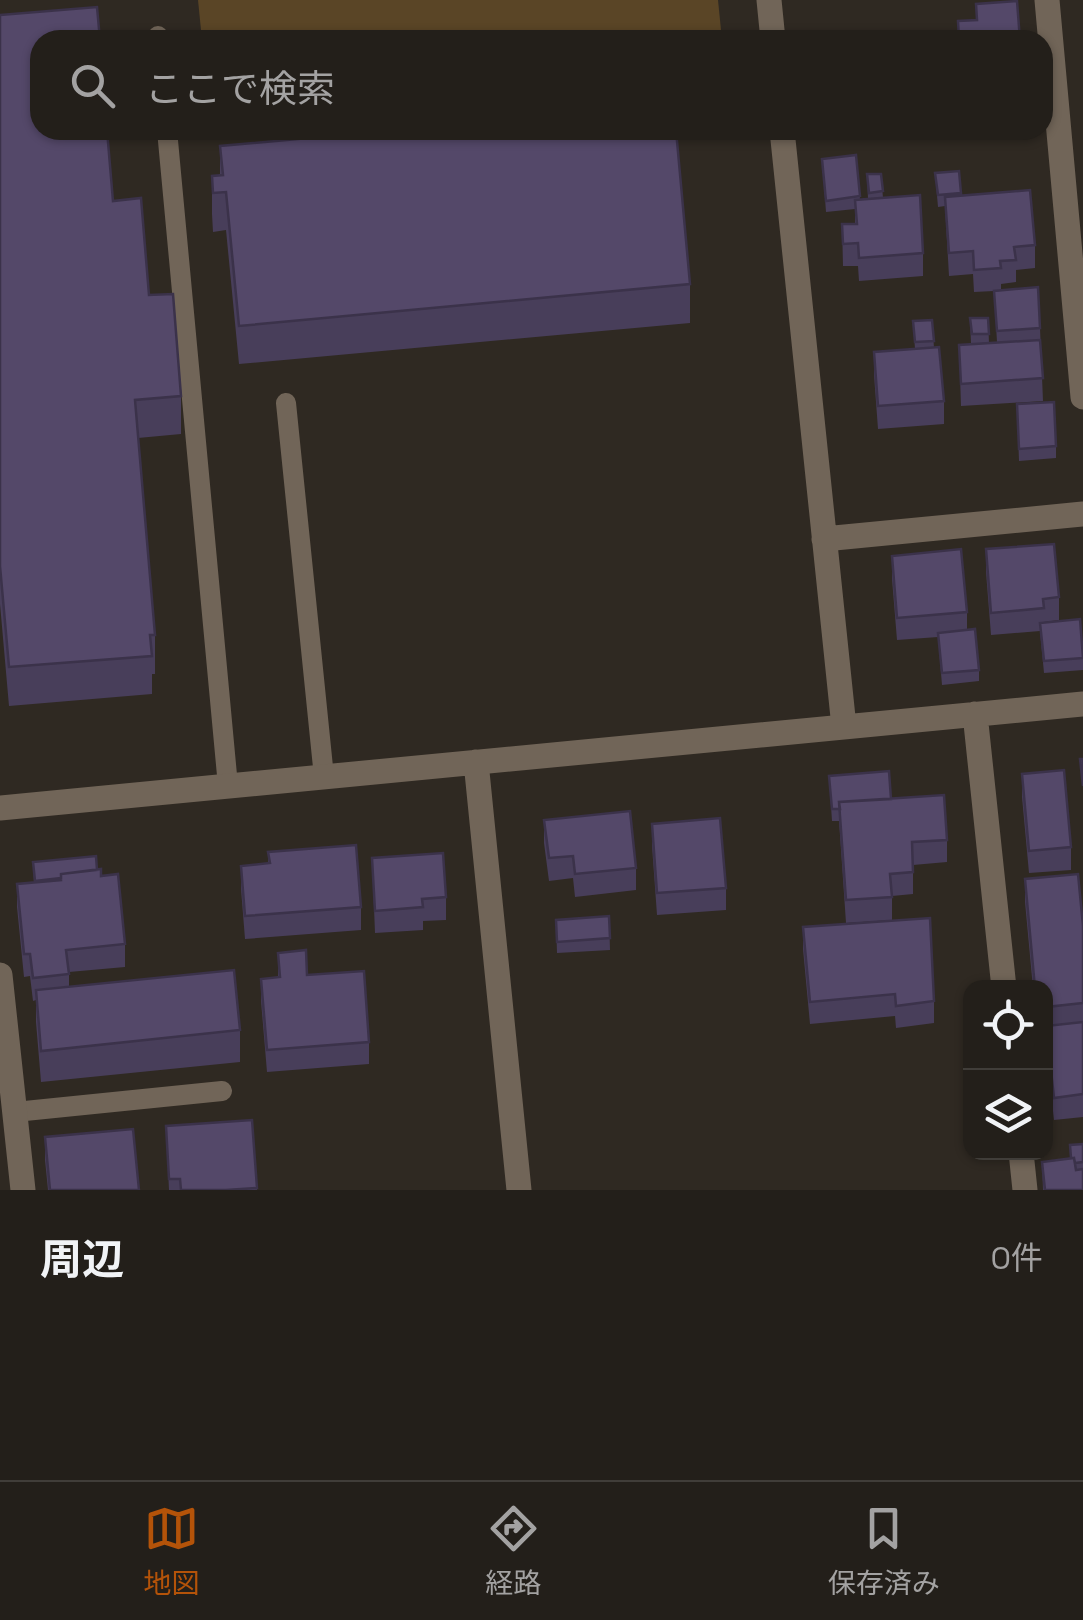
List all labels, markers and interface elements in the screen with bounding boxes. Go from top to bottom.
search box [30,30,1053,140]
icon: search [65,58,120,113]
text: ここで検索 [145,65,335,113]
map controls [963,980,1053,1160]
button: locate [963,980,1053,1070]
button: layers [963,1070,1053,1160]
text: 周辺 [40,1233,124,1286]
text: 0件 [990,1238,1043,1278]
tab: 地図 [143,1501,199,1601]
tab: 経路 [485,1501,542,1601]
tab: 保存済み [828,1501,940,1601]

